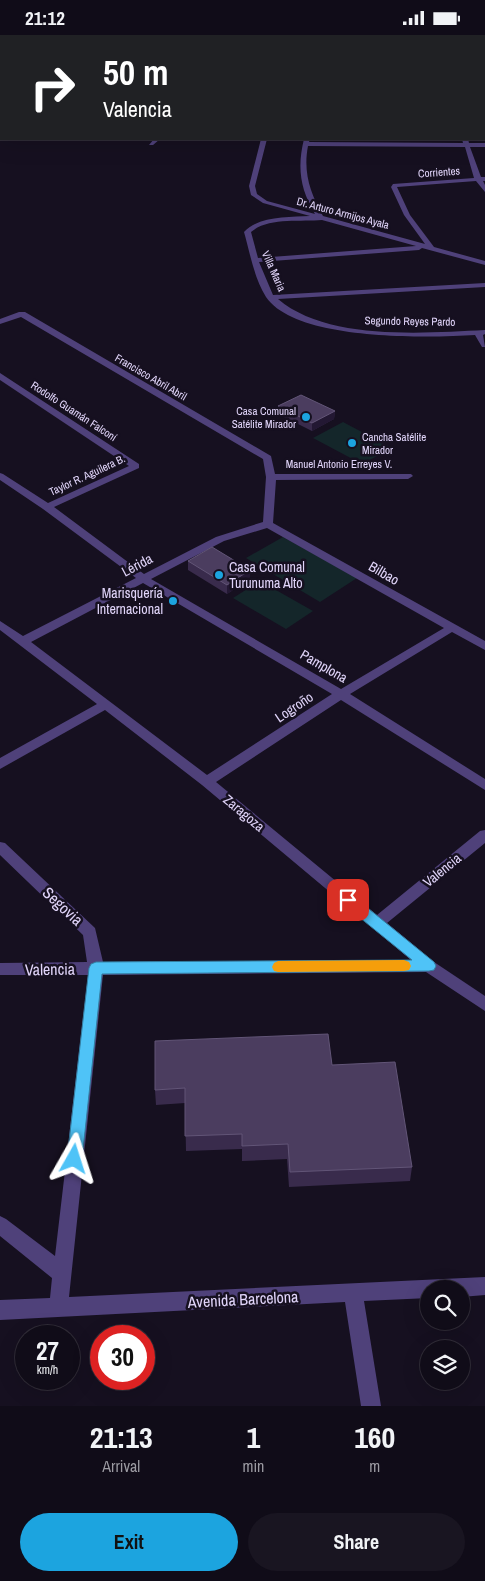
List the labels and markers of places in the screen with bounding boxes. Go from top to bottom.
place label: Casa Comunal Satélite Mirador [232,404,296,431]
marker: Casa Comunal Satélite Mirador [300,411,312,423]
place label: Cancha Satélite Mirador [362,430,426,457]
marker: Cancha Satélite Mirador [346,437,358,449]
place label: Casa Comunal Turunuma Alto [229,558,305,592]
marker: Casa Comunal Turunuma Alto [213,569,225,581]
place label: Marisquería Internacional [97,584,164,618]
marker: Marisquería Internacional [167,595,179,607]
pin [327,879,369,921]

